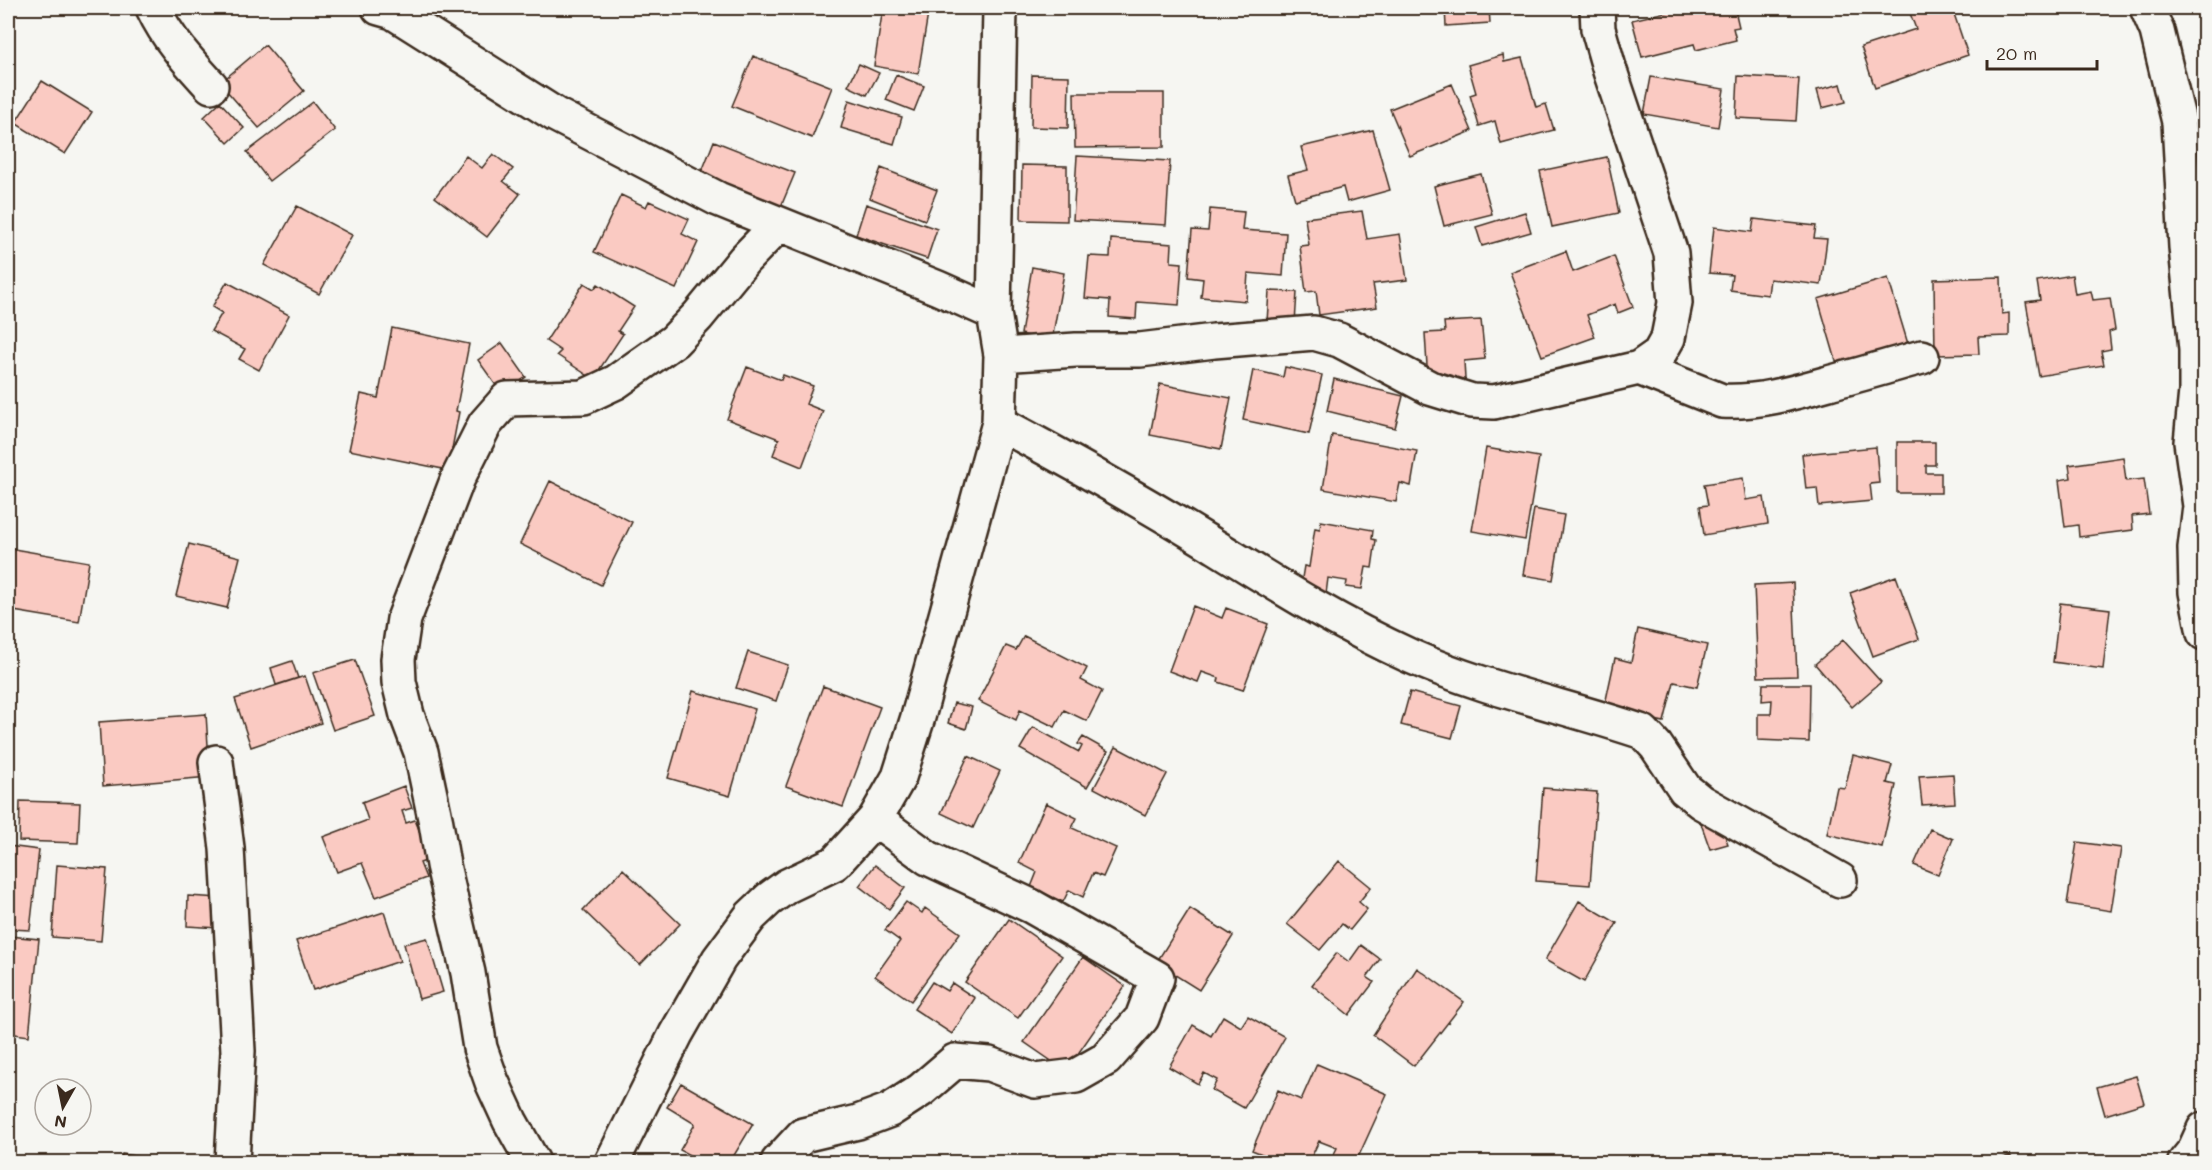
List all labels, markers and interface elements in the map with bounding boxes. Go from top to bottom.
scale bar [1987,33,2096,71]
text: 20 m [1996,41,2037,65]
north arrow [33,1077,93,1137]
text: N [53,1111,68,1134]

